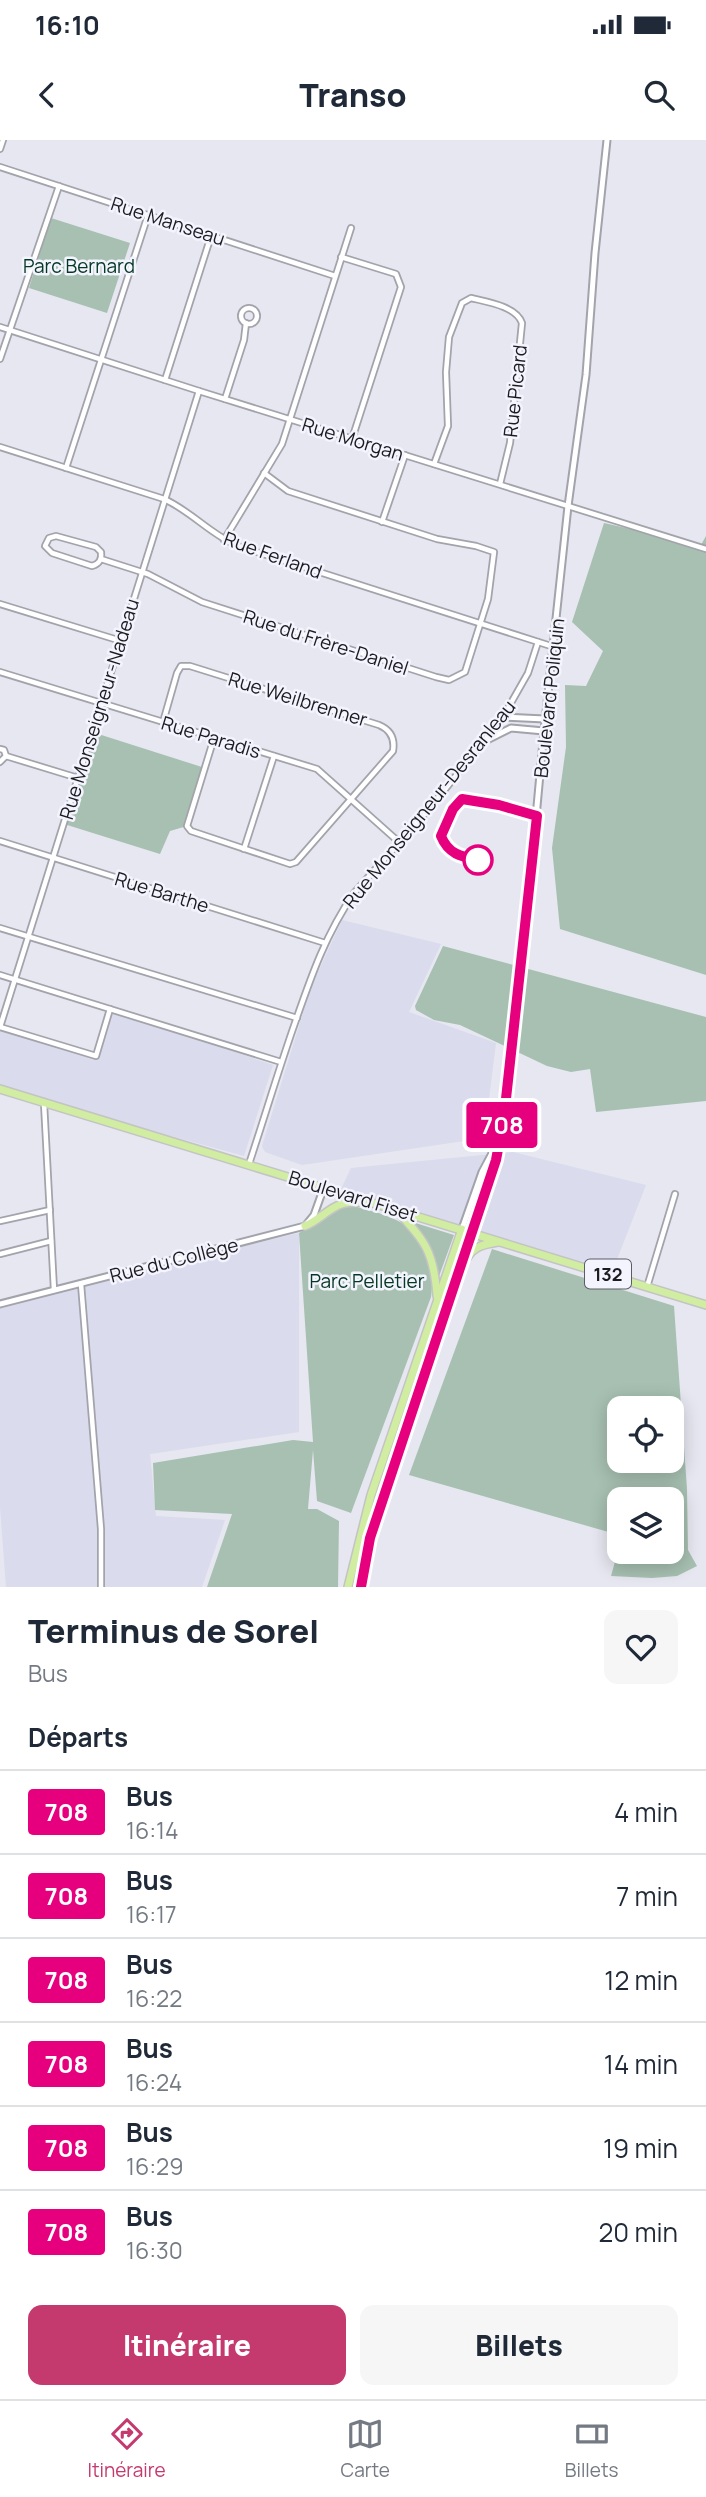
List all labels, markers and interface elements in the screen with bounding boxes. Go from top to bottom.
text: 16:10 [35,7,100,43]
text: Transo [299,73,407,117]
icon: back [28,76,66,114]
icon: search [640,76,678,114]
street label: Rue Manseau [108,190,228,252]
park label: Parc Bernard [23,253,135,279]
street label: Rue Picard [497,343,533,439]
street label: Rue Morgan [299,411,407,467]
street label: Rue Ferland [220,525,326,585]
street label: Rue Monseigneur-Nadeau [53,595,145,823]
street label: Rue du Frère-Daniel [240,603,412,681]
street label: Boulevard Poliquin [528,617,570,779]
street label: Rue Weilbrenner [225,666,371,733]
street label: Rue Monseigneur-Desranleau [337,694,521,914]
street label: Rue Paradis [158,710,264,764]
unlabelled marker [463,845,493,875]
street label: Rue Barthe [112,865,212,919]
line badge: 708 [462,1102,542,1148]
text: 708 [480,1108,524,1141]
street label: Boulevard Fiset [285,1164,421,1228]
street label: Rue du Collège [107,1231,241,1289]
road number: 132 [585,1260,631,1288]
park label: Parc Pelletier [309,1268,425,1294]
map controls [607,1396,684,1564]
button: locate [607,1396,684,1473]
button: layers [607,1487,684,1564]
text: Terminus de Sorel [28,1608,319,1653]
button: heart [604,1610,678,1684]
text: Bus [28,1657,68,1689]
text: Départs [28,1719,128,1755]
text: Bus [126,1778,173,1814]
text: 4 min [614,1794,678,1830]
text: 708 [45,1795,88,1828]
text: 16:14 [126,1814,179,1846]
text: Bus [126,1862,173,1898]
text: 7 min [616,1878,678,1914]
text: 708 [45,1879,88,1912]
text: 16:17 [126,1898,177,1930]
text: Bus [126,1946,173,1982]
text: 12 min [604,1962,678,1998]
text: 708 [45,1963,88,1996]
text: 16:22 [126,1982,182,2014]
text: Bus [126,2030,173,2066]
text: 14 min [604,2046,678,2082]
text: 708 [45,2047,88,2080]
text: 16:24 [126,2066,182,2098]
text: Bus [126,2114,173,2150]
text: 19 min [603,2130,678,2166]
text: 708 [45,2131,88,2164]
text: 16:29 [126,2150,184,2182]
text: Bus [126,2198,173,2234]
text: 20 min [599,2214,678,2250]
text: 708 [45,2215,88,2248]
text: 16:30 [126,2234,183,2266]
button: Itinéraire [28,2305,346,2385]
button: Billets [360,2305,678,2385]
tab: Itinéraire [87,2415,166,2483]
tab: Carte [341,2415,390,2483]
tab: Billets [565,2415,618,2483]

